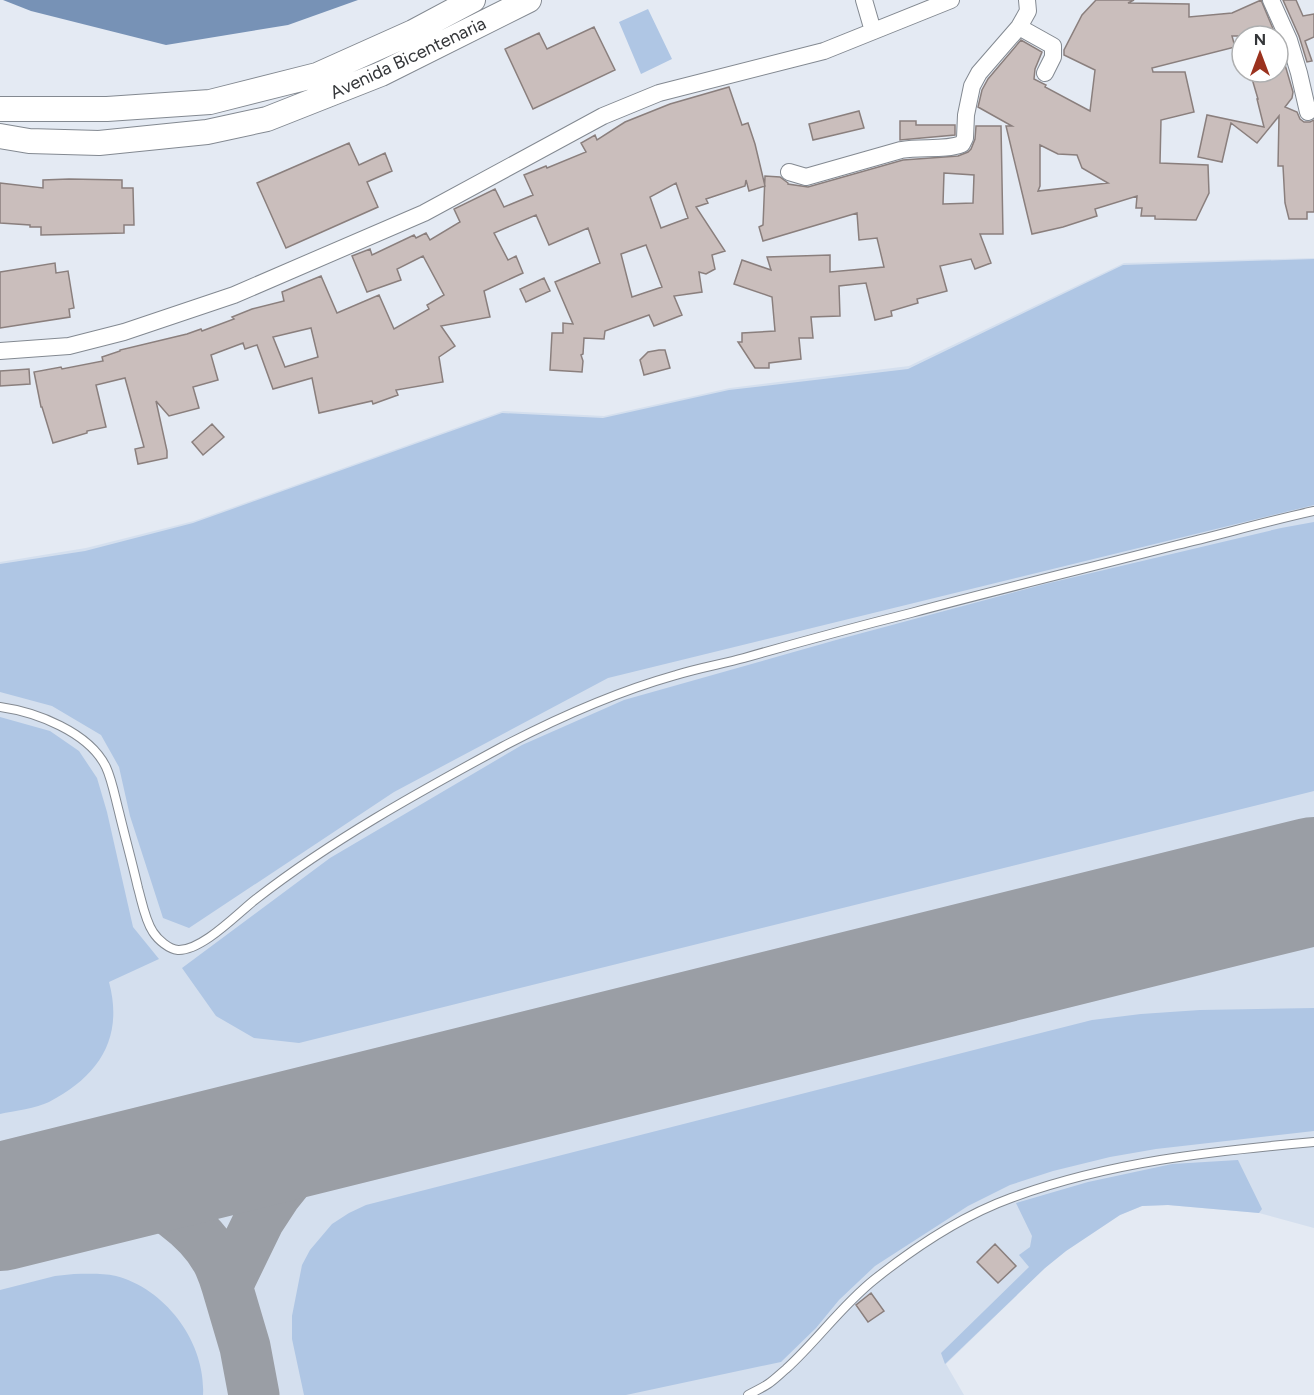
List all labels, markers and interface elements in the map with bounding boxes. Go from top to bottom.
street label: Avenida Bicentenaria [327,12,489,104]
north arrow [1230,24,1290,84]
text: N [1254,30,1266,49]

